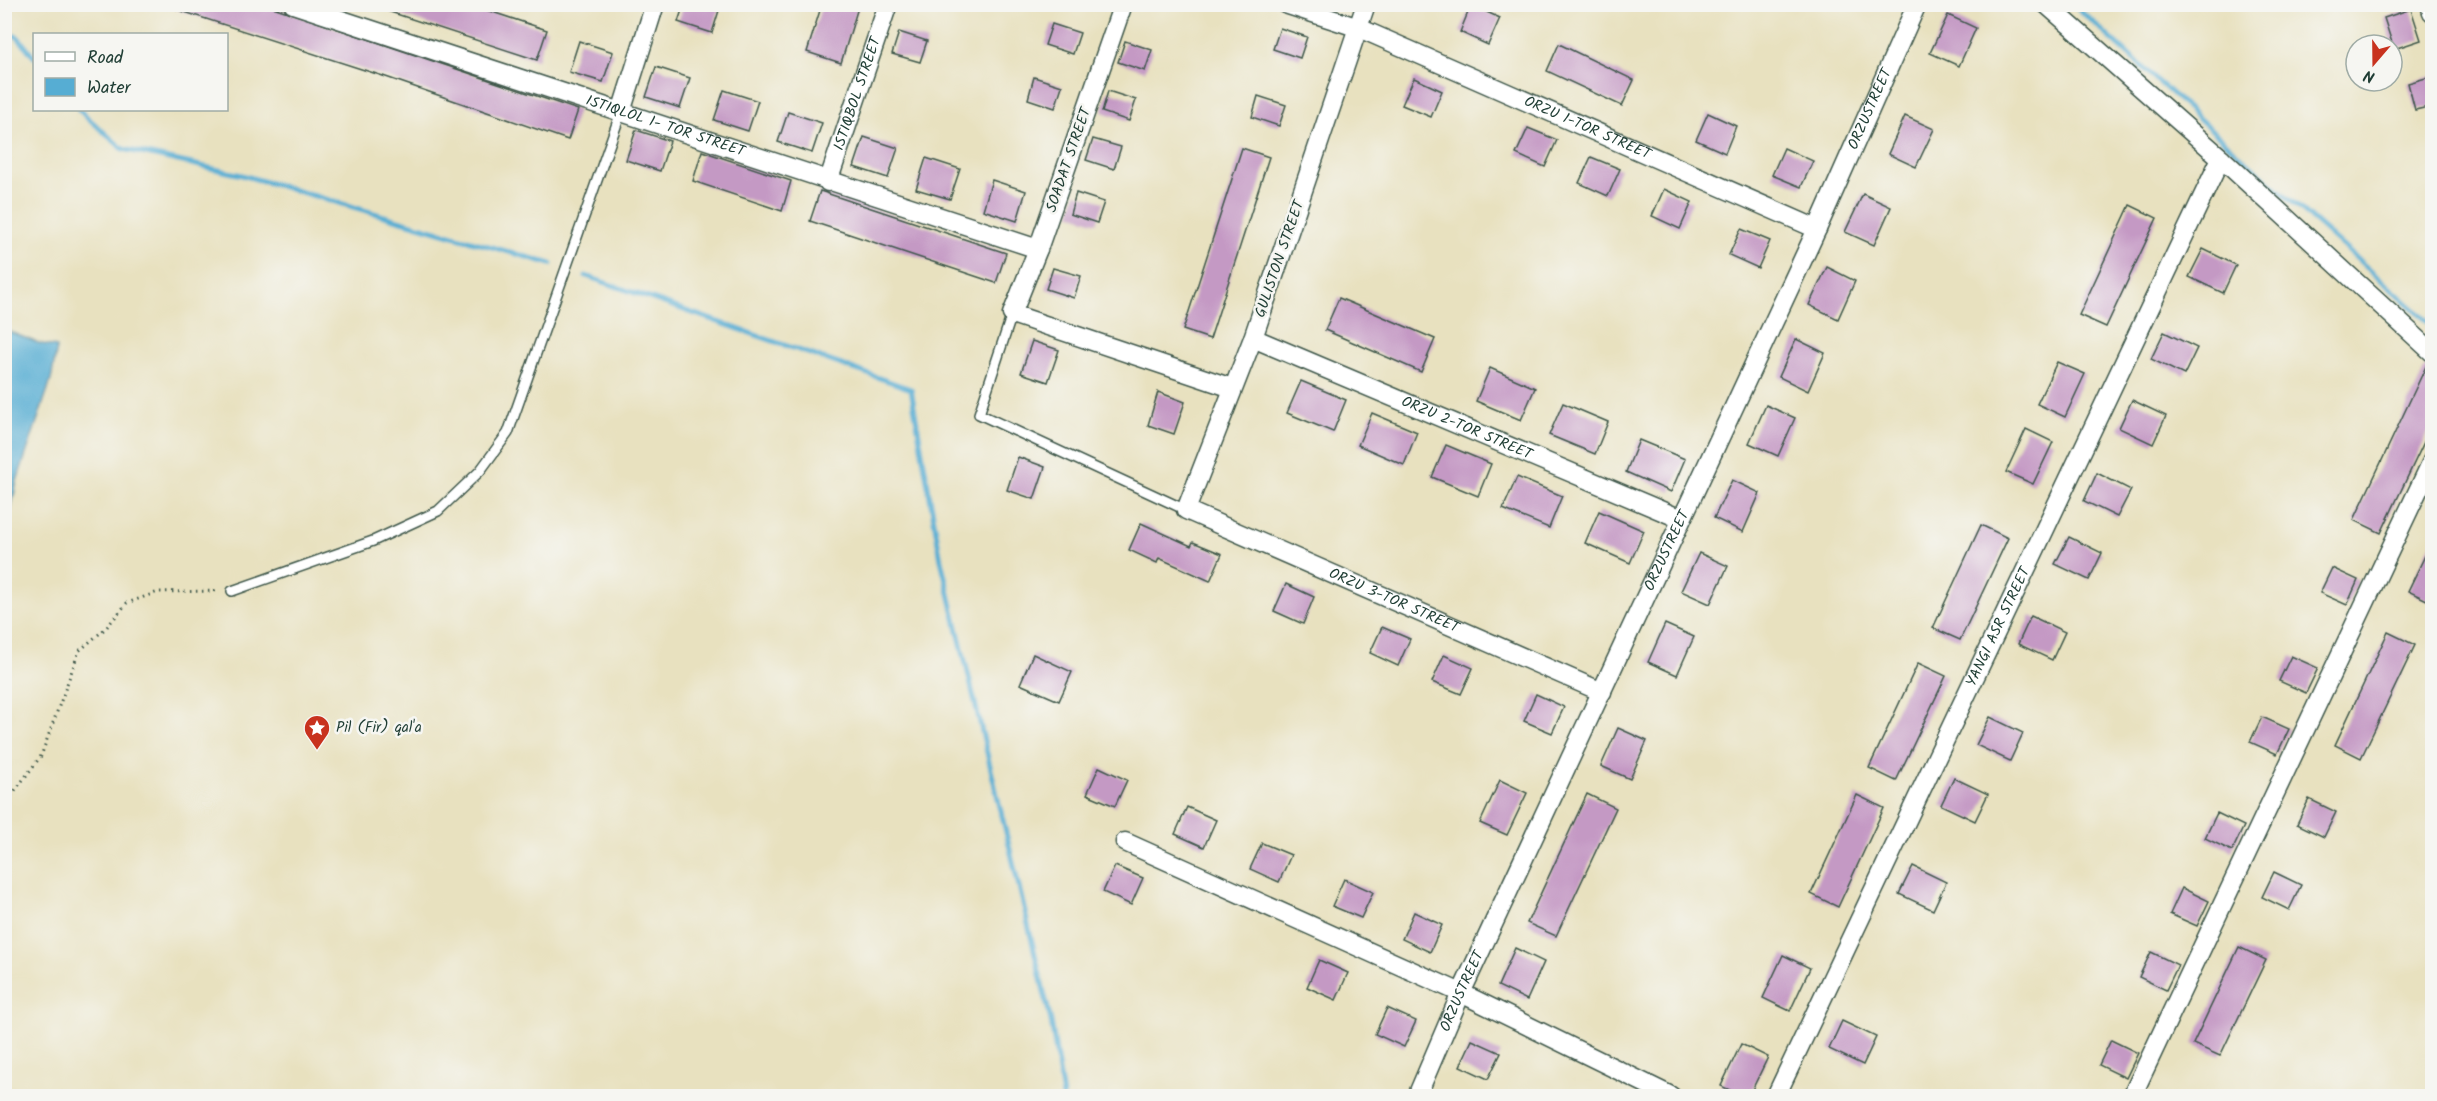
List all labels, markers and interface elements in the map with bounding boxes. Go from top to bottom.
street label: ISTIQBOL STREET [827,32,889,154]
legend [33,33,228,111]
north arrow [2344,33,2404,93]
text: Road [87,44,124,73]
text: N [2360,62,2378,89]
street label: ORZUSTREET [1842,63,1900,154]
text: Water [87,74,132,103]
street label: ISTIQLOL 1- TOR STREET [583,89,750,164]
street label: ORZU 1-TOR STREET [1520,90,1656,167]
street label: SOADAT STREET [1040,102,1099,216]
street label: GULISTON STREET [1249,195,1312,321]
street label: ORZU 2-TOR STREET [1397,390,1538,467]
street label: ORZUSTREET [1638,505,1697,595]
street label: YANGI ASR STREET [1960,561,2038,691]
street label: ORZU 3-TOR STREET [1325,562,1465,641]
place icon: Pil (Fir) qal'a [302,713,332,751]
place label: Pil (Fir) qal'a [336,716,422,740]
street label: ORZUSTREET [1434,945,1492,1036]

